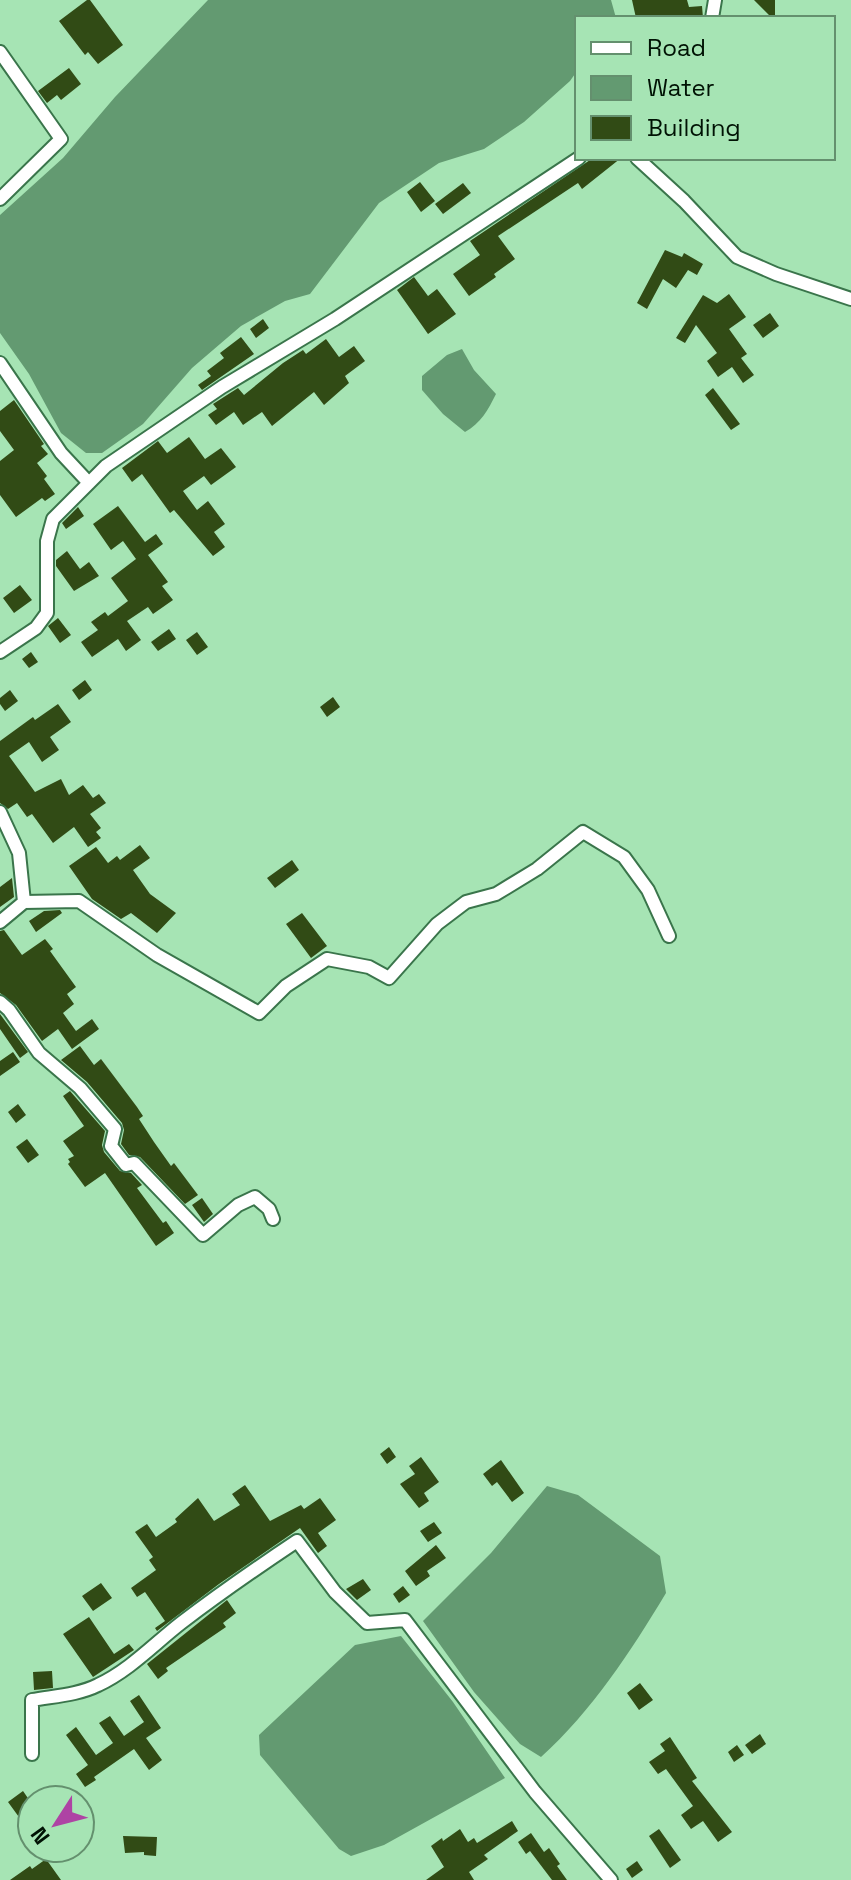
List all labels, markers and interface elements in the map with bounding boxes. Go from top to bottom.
legend [575,16,835,160]
text: Road [647,32,706,63]
text: Water [647,72,715,103]
text: Building [647,112,741,143]
north arrow [16,1784,96,1864]
text: N [24,1822,55,1850]

